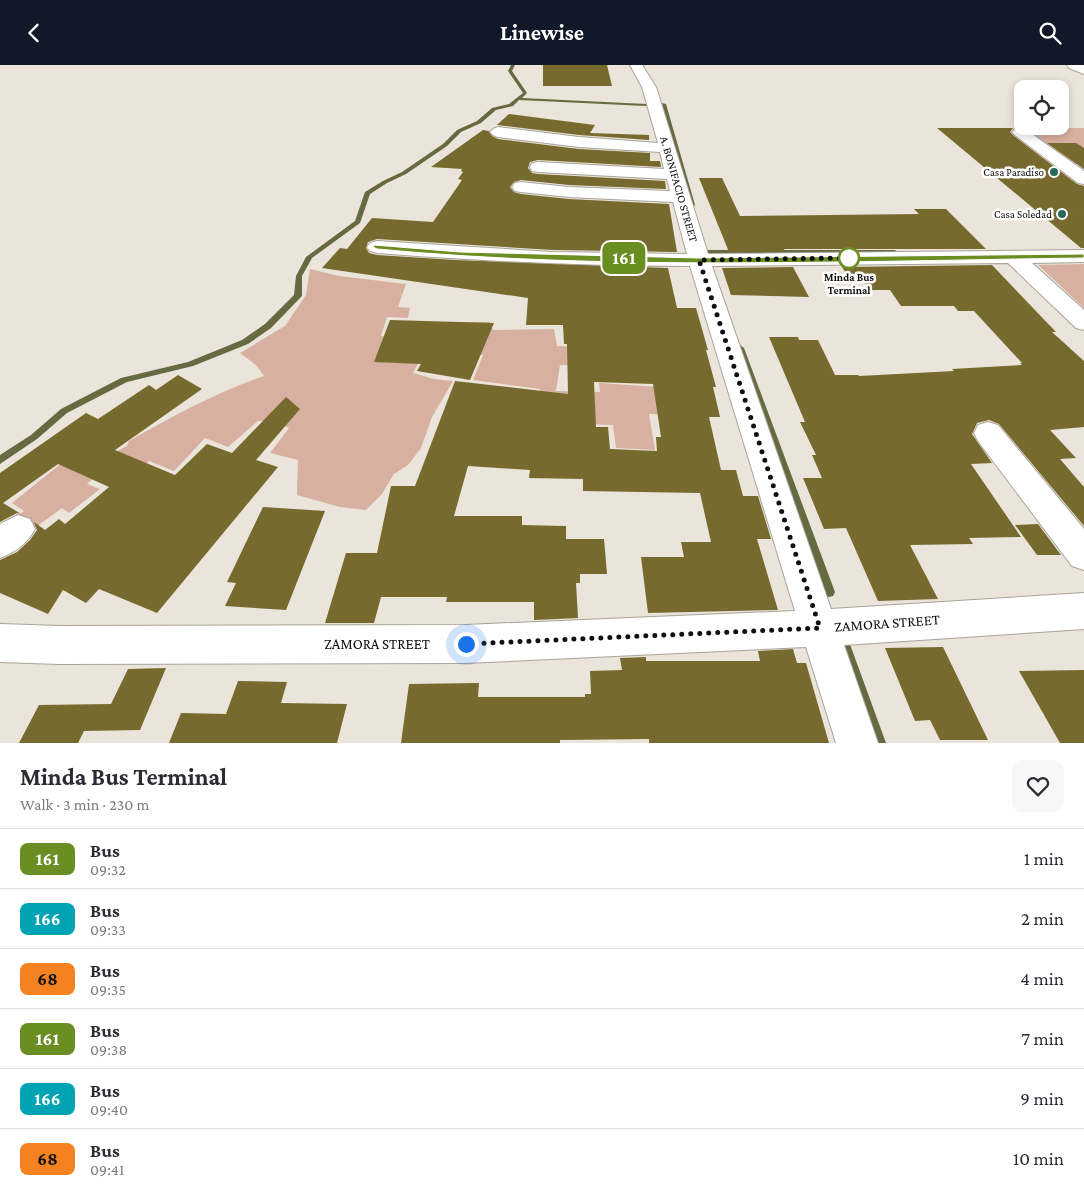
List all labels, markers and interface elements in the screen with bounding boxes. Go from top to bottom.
icon: back [20,19,48,47]
icon: search [1036,19,1064,47]
text: Linewise [500,20,584,45]
map controls [1014,80,1069,135]
button: locate [1014,80,1069,135]
street label: A. BONIFACIO STREET [657,134,701,244]
place label: Casa Paradiso [983,166,1045,178]
marker: Casa Paradiso [1048,166,1060,178]
place label: Casa Soledad [994,208,1052,220]
marker: Casa Soledad [1056,208,1068,220]
line badge: 161 [595,242,653,274]
marker: Minda Bus Terminal [838,247,860,269]
text: 161 [612,248,636,268]
place label: Minda Bus Terminal [824,271,874,296]
street label: ZAMORA STREET [834,611,940,635]
your location [454,632,479,657]
street label: ZAMORA STREET [324,636,430,652]
button: heart [1012,760,1064,812]
text: Minda Bus Terminal [20,763,227,790]
text: Walk · 3 min · 230 m [20,796,149,813]
text: Bus [90,840,120,861]
text: 1 min [1024,848,1064,869]
text: 161 [36,849,59,869]
text: 09:32 [90,861,126,878]
text: Bus [90,900,120,921]
text: 2 min [1021,908,1064,929]
text: 166 [34,909,61,929]
text: 09:33 [90,921,126,938]
text: Bus [90,960,120,981]
text: 4 min [1020,968,1064,989]
text: 68 [37,969,58,989]
text: 09:35 [90,981,126,998]
text: Bus [90,1020,120,1041]
text: 7 min [1021,1028,1064,1049]
text: 161 [36,1029,59,1049]
text: 09:38 [90,1041,127,1058]
text: Bus [90,1080,120,1101]
text: 9 min [1020,1088,1064,1109]
text: 166 [34,1089,61,1109]
text: 09:40 [90,1101,128,1118]
text: Bus [90,1140,120,1161]
text: 10 min [1013,1148,1064,1169]
text: 68 [37,1149,58,1169]
text: 09:41 [90,1161,124,1178]

